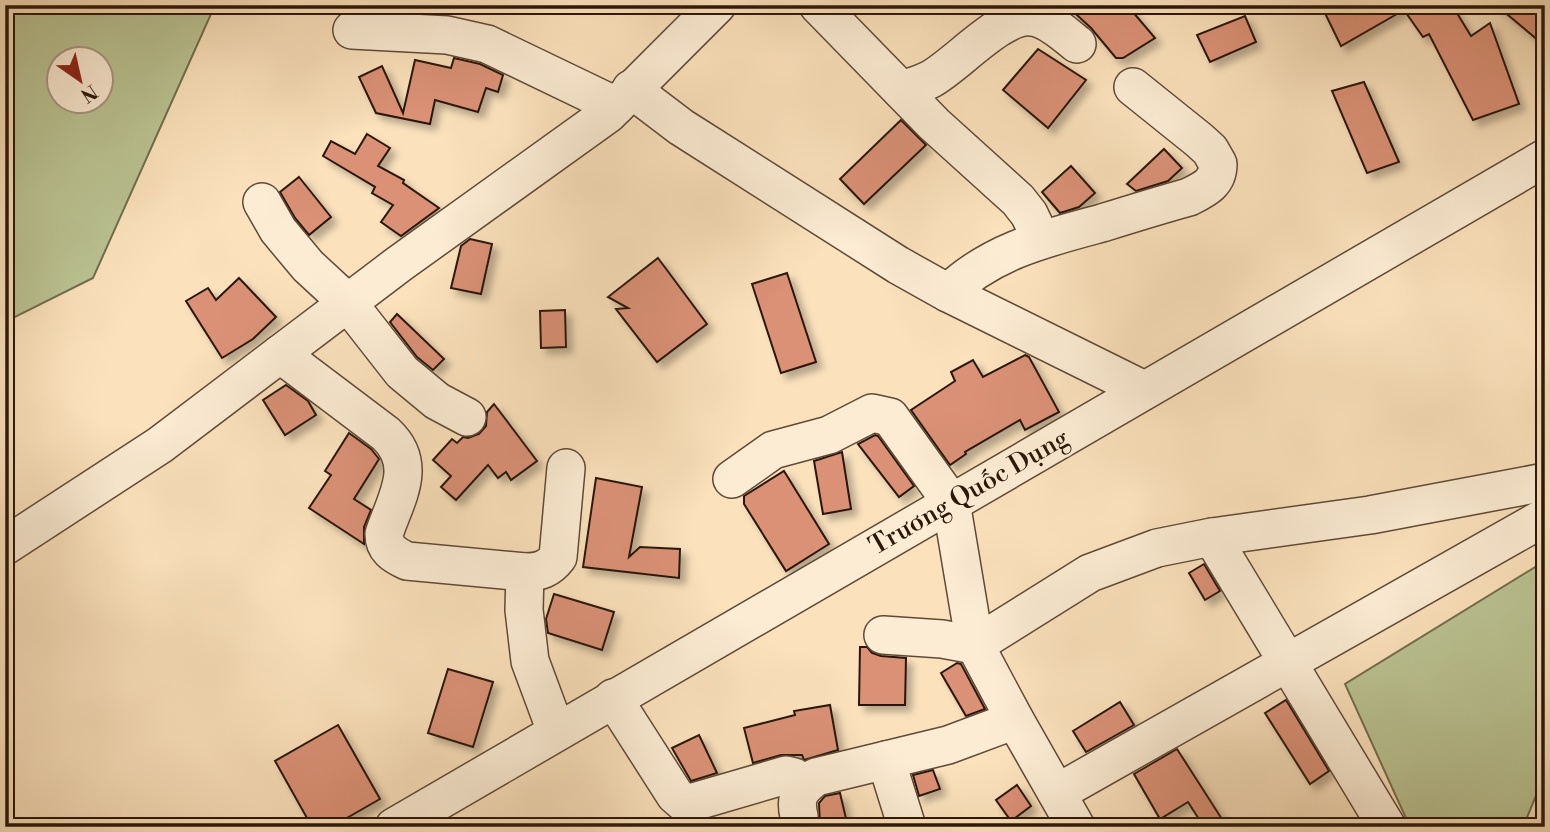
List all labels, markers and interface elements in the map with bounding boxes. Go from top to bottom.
north arrow [46,46,116,116]
text: N [76,79,102,107]
street label: Trương Quốc Dụng [864,422,1075,562]

